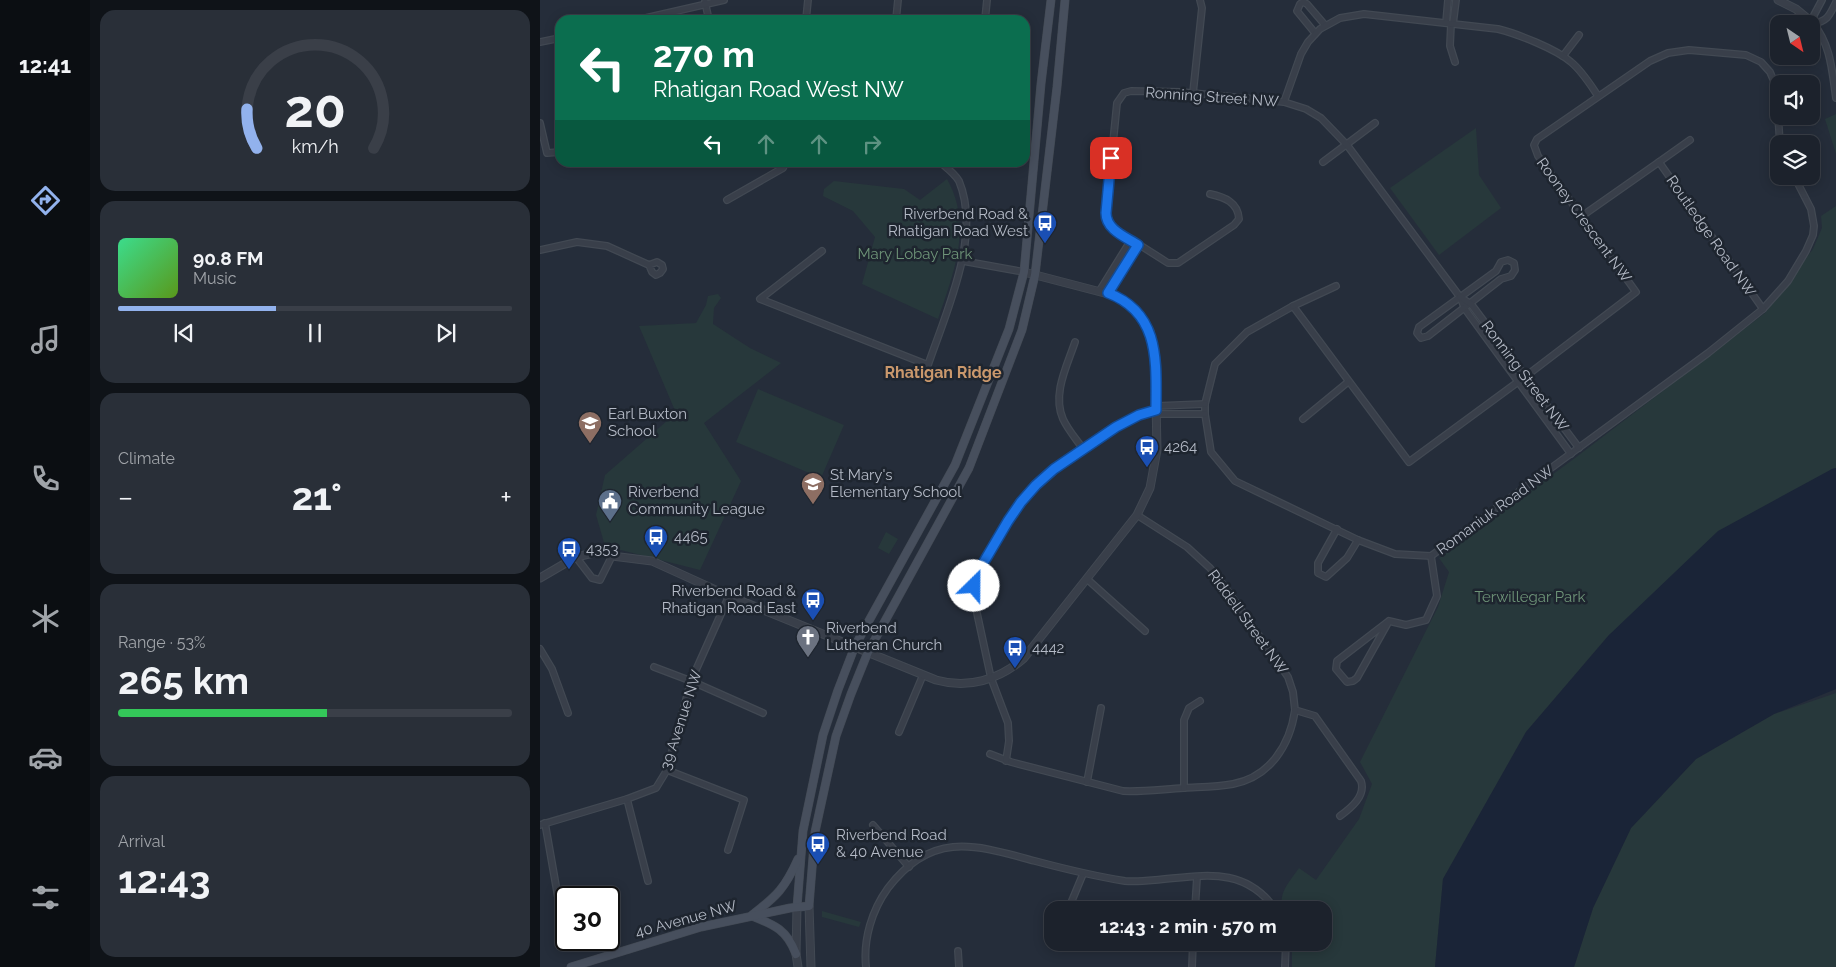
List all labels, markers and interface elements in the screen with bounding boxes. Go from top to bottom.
north arrow [1770,15,1820,65]
map controls [1770,15,1820,185]
text: 270 m [653,34,755,75]
icon: left [570,35,635,100]
text: 12:41 [19,52,71,78]
button: sound [1770,75,1820,125]
text: Rhatigan Road West NW [653,76,904,102]
text: 20 [284,78,346,139]
street label: Ronning Street NW [1145,83,1280,111]
icon: left [699,130,727,158]
icon: ahead [752,130,780,158]
icon: ahead [805,130,833,158]
icon: right [858,130,886,158]
button: layers [1770,135,1820,185]
text: km/h [291,136,339,157]
pin [1090,137,1132,179]
icon: arrive [1097,144,1125,172]
street label: Rooney Crescent NW [1533,154,1635,286]
street label: Routledge Road NW [1662,172,1760,300]
icon: directions [28,183,63,218]
place label: Riverbend Road & Rhatigan Road West [888,205,1028,240]
bus stop icon: Riverbend Road & Rhatigan Road West [1032,210,1058,244]
park label: Mary Lobay Park [858,245,973,263]
text: 90.8 FM [193,247,264,269]
text: Music [193,269,237,288]
street label: Ronning Street NW [1478,317,1573,435]
icon: previous [170,319,198,347]
icon: pause [301,319,329,347]
icon: next [432,319,460,347]
icon: music [28,322,63,357]
district label: Rhatigan Ridge [884,363,1002,382]
place label: Earl Buxton School [608,405,687,440]
school or university icon: Earl Buxton School [577,410,603,444]
bus stop icon: 4264 [1134,434,1160,468]
place label: 4264 [1164,438,1197,456]
text: Climate [118,449,175,468]
icon: phone [28,461,63,496]
street label: Romaniuk Road NW [1433,461,1557,558]
place label: St Mary's Elementary School [830,466,962,501]
school or university icon: St Mary's Elementary School [800,471,826,505]
text: 21° [292,474,342,519]
text: − [118,481,133,514]
text: + [500,481,512,514]
place label: Riverbend Community League [628,483,765,518]
public building icon: Riverbend Community League [597,488,623,522]
bus stop icon: 4465 [643,524,669,558]
place label: 4465 [674,528,708,546]
bus stop icon: 4353 [556,536,582,570]
place label: 4353 [586,540,618,558]
position arrow [947,559,999,611]
street label: Riddell Street NW [1204,566,1292,678]
place label: Riverbend Road & Rhatigan Road East [662,582,796,617]
bus stop icon: Riverbend Road & Rhatigan Road East [800,587,826,621]
park label: Terwillegar Park [1475,588,1585,606]
icon: climate [28,601,63,636]
place label: Riverbend Lutheran Church [826,619,942,654]
church icon: Riverbend Lutheran Church [795,624,821,658]
text: Range · 53% [118,633,206,652]
bus stop icon: 4442 [1002,635,1028,669]
place label: 4442 [1032,639,1065,657]
text: 265 km [118,658,249,703]
street label: 39 Avenue NW [656,668,706,772]
icon: car [28,740,63,775]
place label: Riverbend Road & 40 Avenue [836,826,947,861]
bus stop icon: Riverbend Road & 40 Avenue [805,831,831,865]
text: Arrival [118,832,165,851]
text: 12:43 [118,857,211,902]
icon: filters [28,880,63,915]
speed limit sign: 30 [555,886,620,951]
street label: 40 Avenue NW [633,897,739,941]
text: 12:43 · 2 min · 570 m [1099,915,1277,937]

